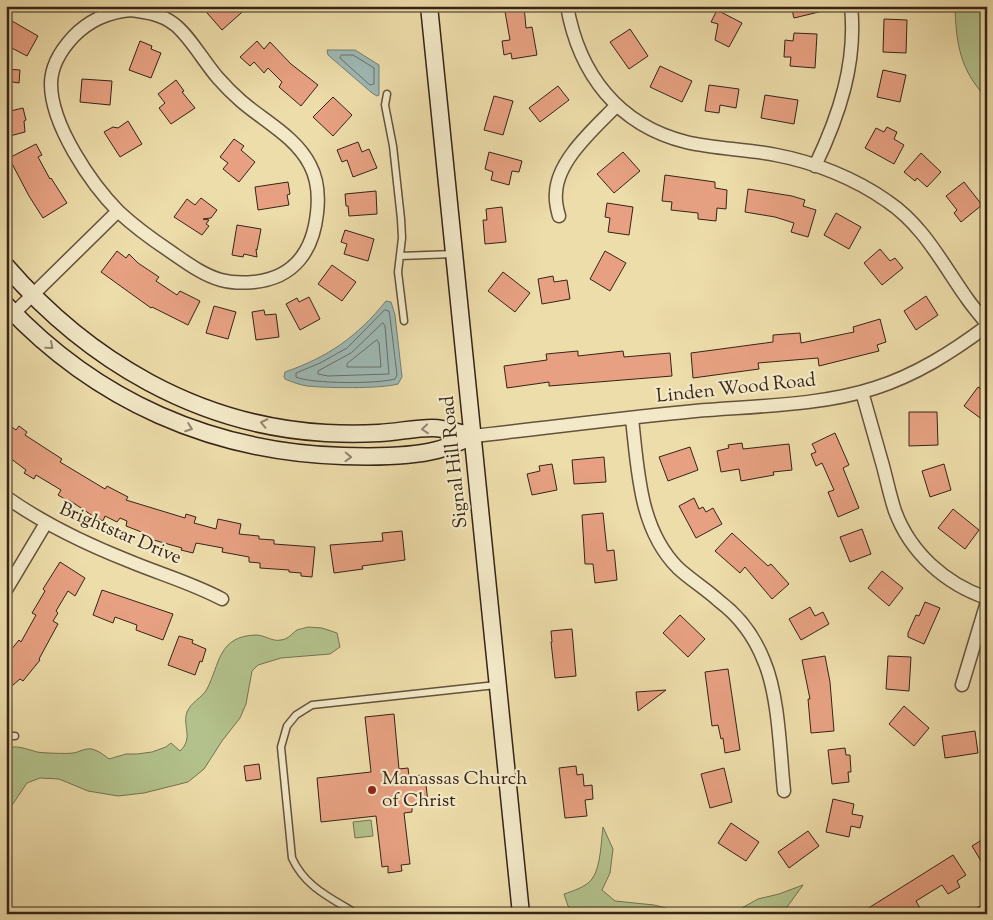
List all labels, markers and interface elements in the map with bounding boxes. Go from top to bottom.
one-way arrow [44,340,53,349]
street label: Linden Wood Road [655,367,817,411]
street label: Signal Hill Road [435,394,475,530]
one-way arrow [259,418,268,429]
one-way arrow [184,422,193,432]
one-way arrow [421,423,429,434]
one-way arrow [344,451,352,462]
street label: Brightstar Drive [55,496,185,572]
place label: Manassas Church of Christ [382,766,527,815]
marker: Manassas Church of Christ [366,784,378,796]

